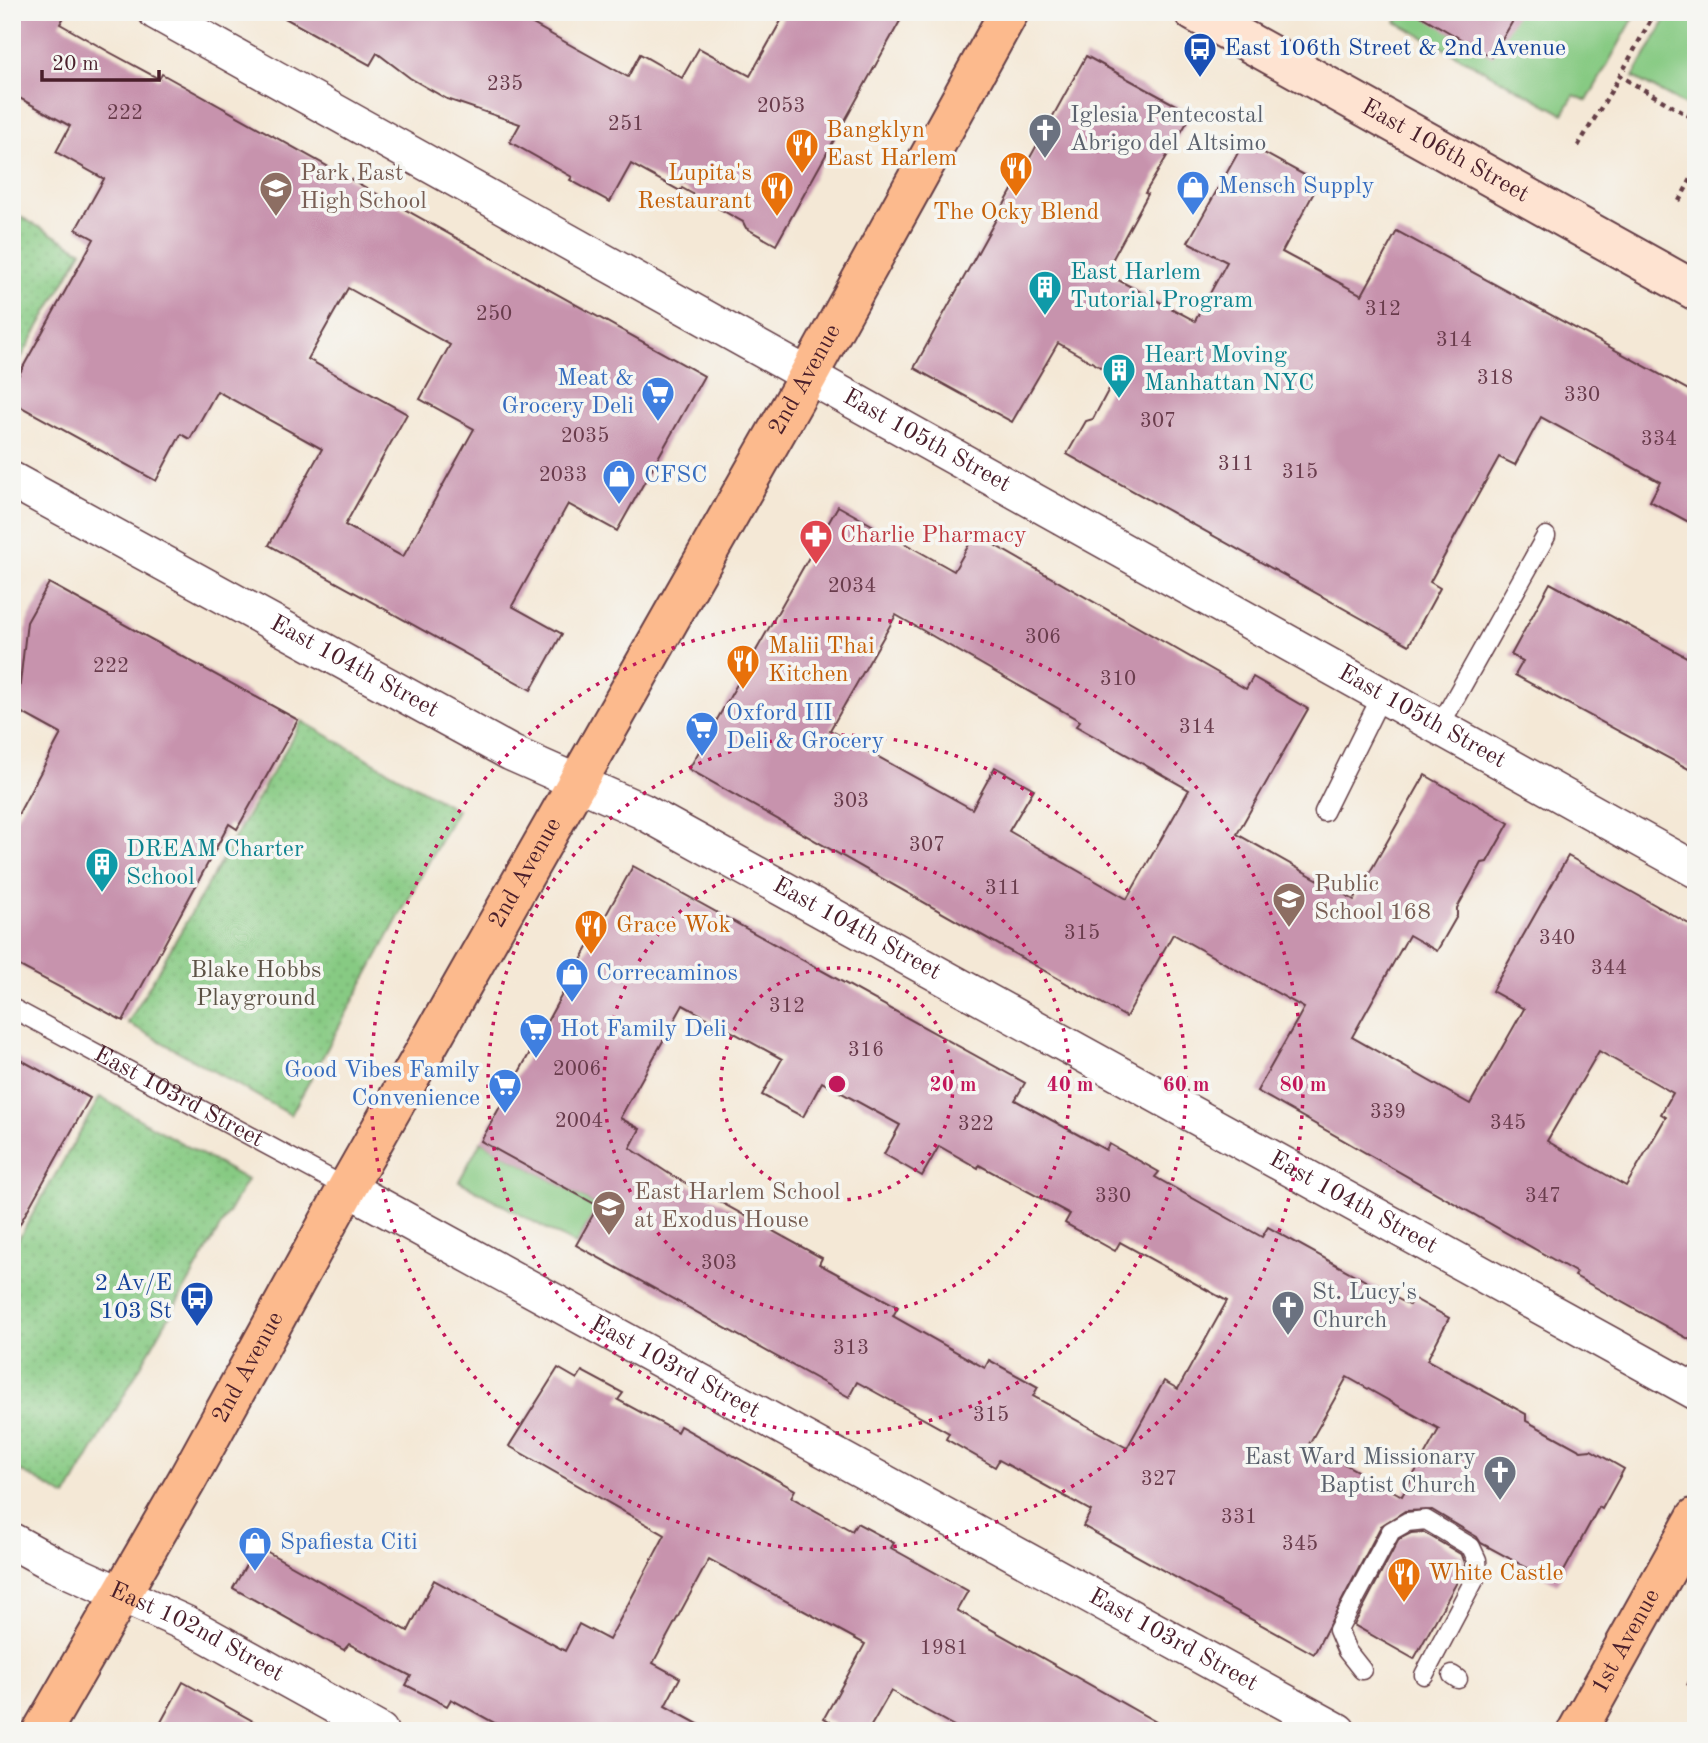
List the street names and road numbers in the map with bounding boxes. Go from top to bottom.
street label: East 106th Street [1357,95,1533,207]
street label: 2nd Avenue [765,321,846,439]
street label: East 105th Street [839,385,1014,497]
street label: East 104th Street [266,612,442,723]
street label: East 105th Street [1334,661,1510,773]
street label: 2nd Avenue [485,814,566,932]
street label: East 104th Street [769,873,944,985]
street label: East 103rd Street [90,1042,267,1153]
street label: East 104th Street [1265,1147,1441,1259]
street label: 2nd Avenue [209,1308,289,1427]
street label: East 103rd Street [587,1312,763,1424]
street label: East 102nd Street [106,1579,287,1687]
street label: East 103rd Street [1085,1585,1262,1696]
street label: 1st Avenue [1588,1585,1665,1698]

